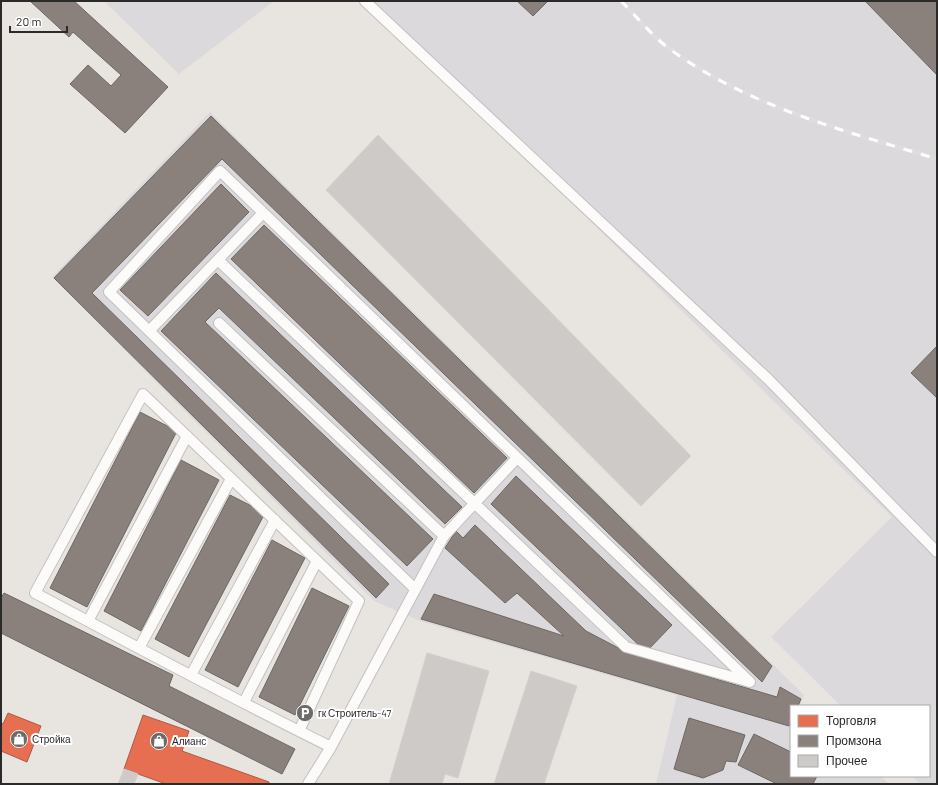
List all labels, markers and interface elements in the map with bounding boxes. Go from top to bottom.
scale bar [10,8,67,34]
text: 20 m [16,14,42,28]
parking icon: гк Строитель-47 [295,703,315,723]
legend [790,705,930,777]
place label: гк Строитель-47 [318,707,391,719]
text: Торговля [826,713,876,728]
shop icon: Стройка [9,729,29,749]
shop icon: Алианс [149,731,169,751]
place label: Стройка [32,733,71,745]
text: Промзона [826,733,882,748]
place label: Алианс [172,735,206,747]
text: Прочее [826,753,868,768]

